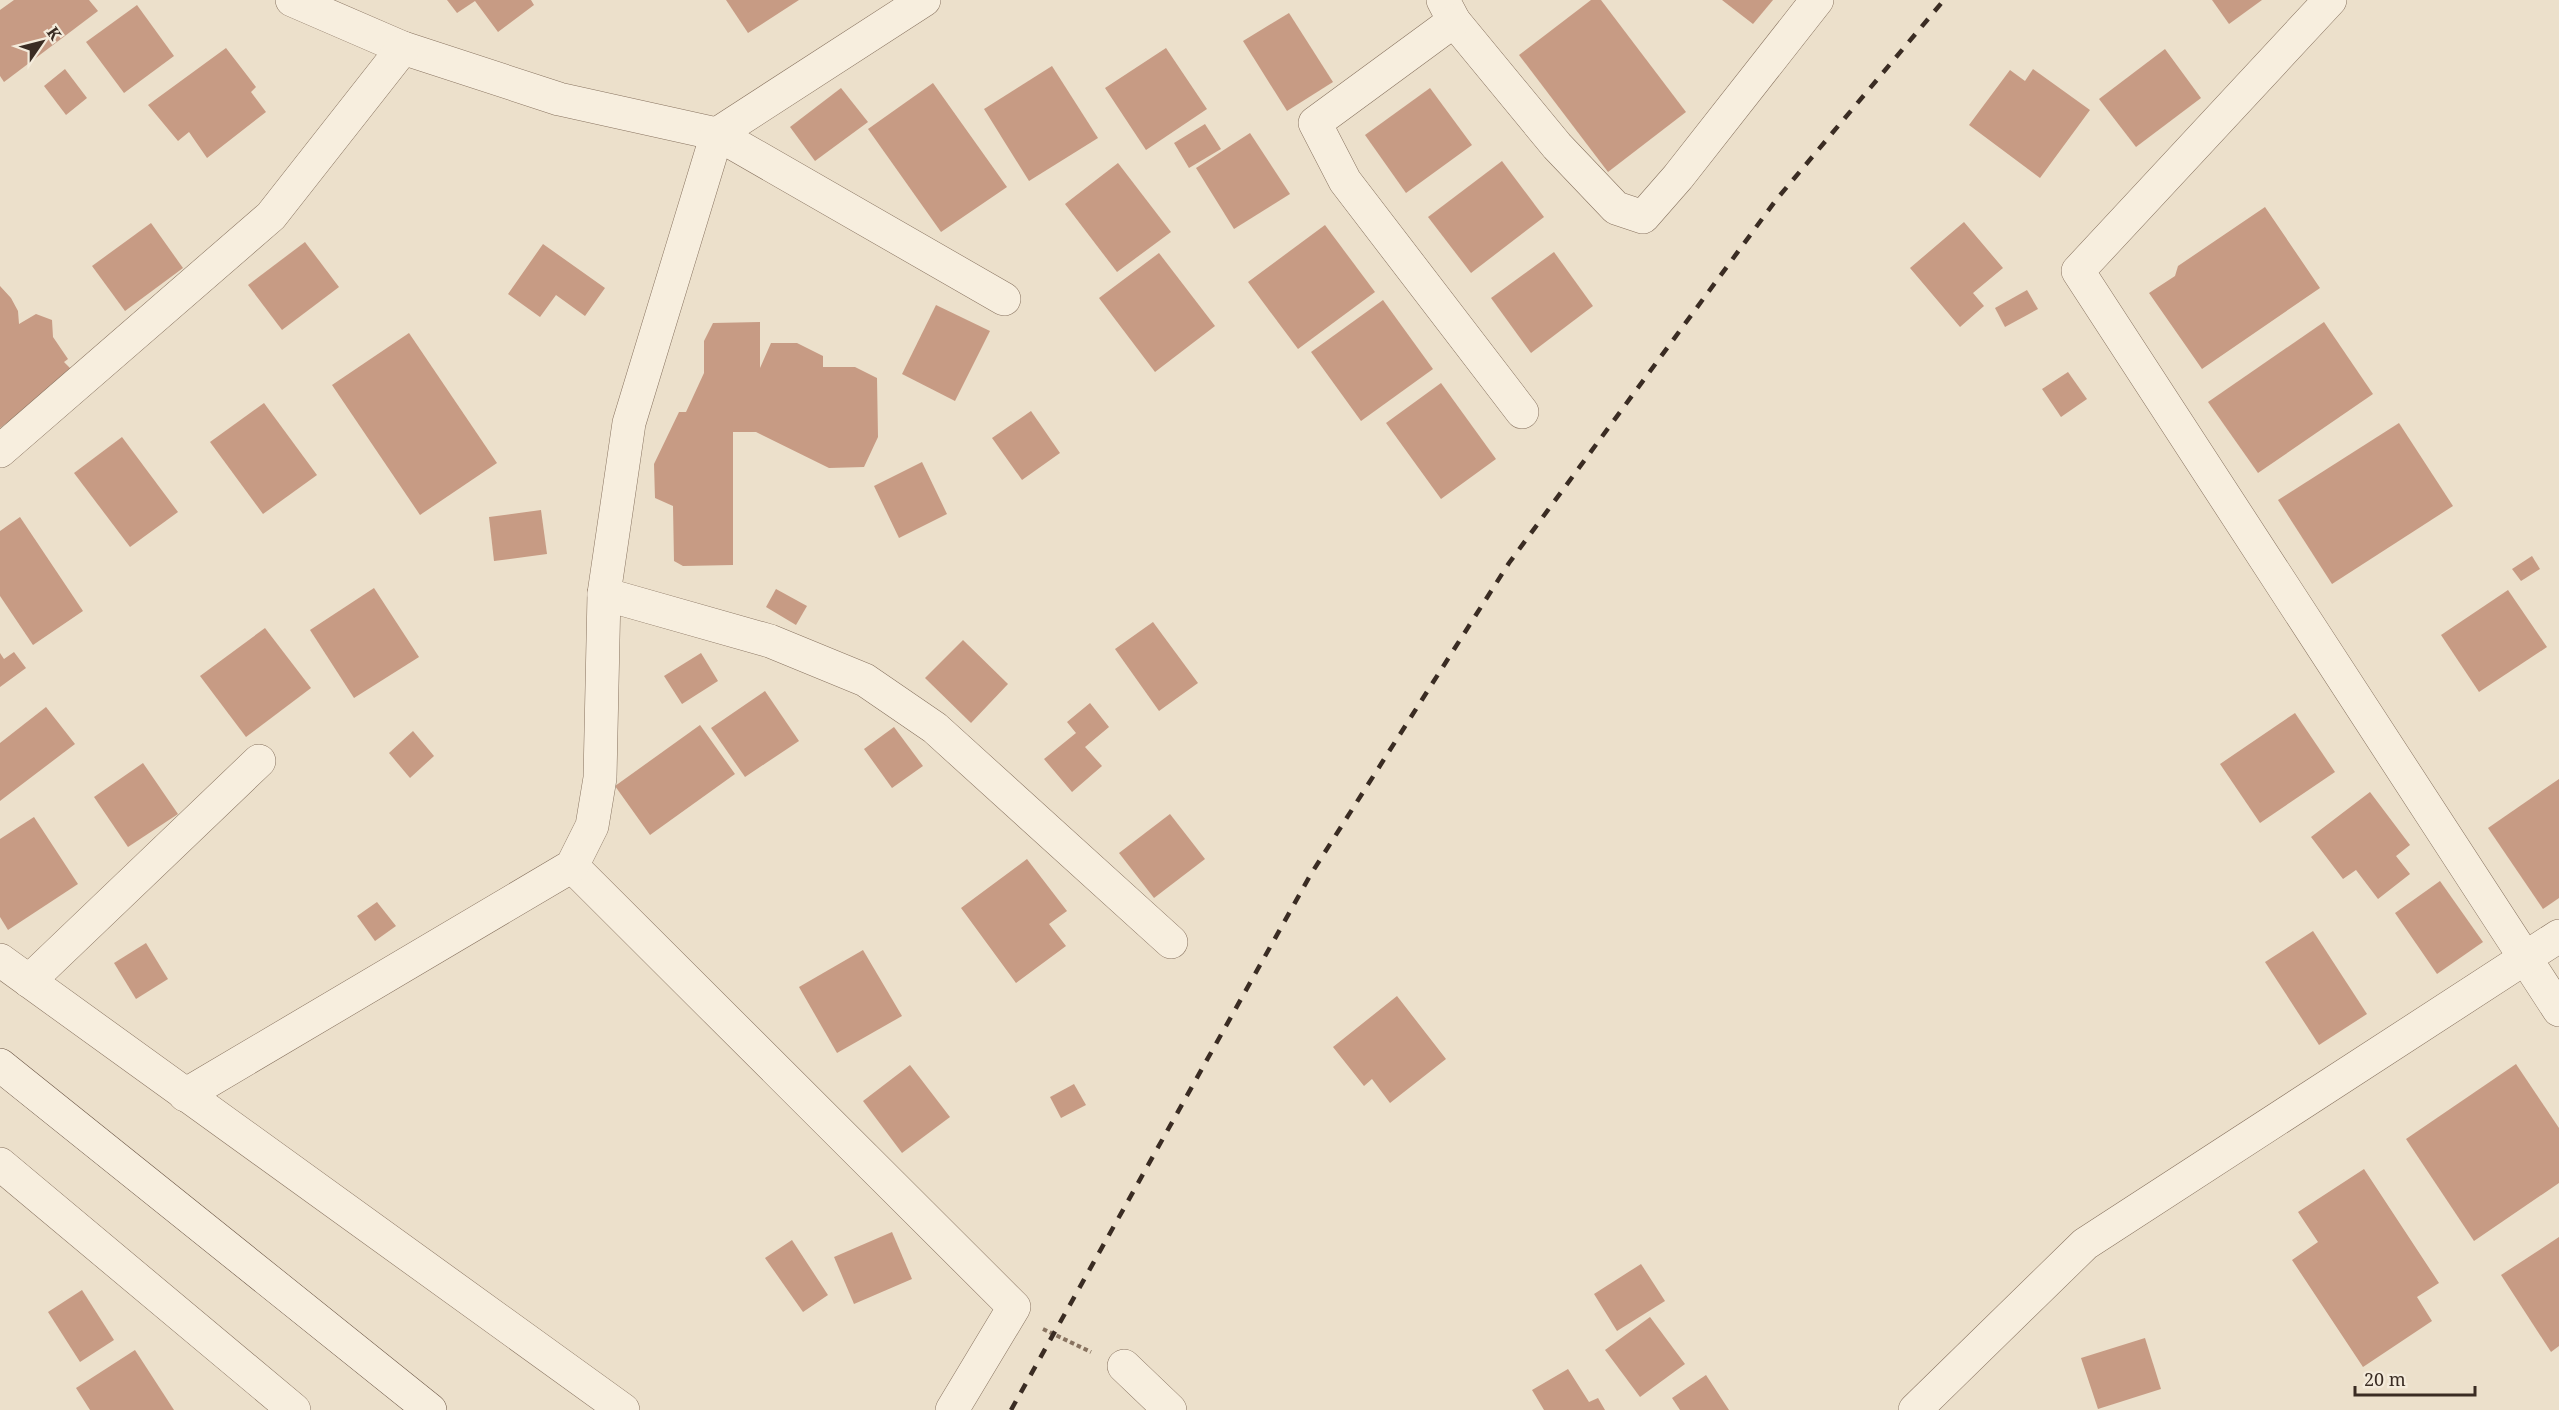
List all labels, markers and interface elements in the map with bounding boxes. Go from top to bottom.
north arrow [12,12,72,72]
text: K [42,22,67,45]
scale bar [2355,1359,2475,1397]
text: 20 m [2364,1367,2406,1391]

